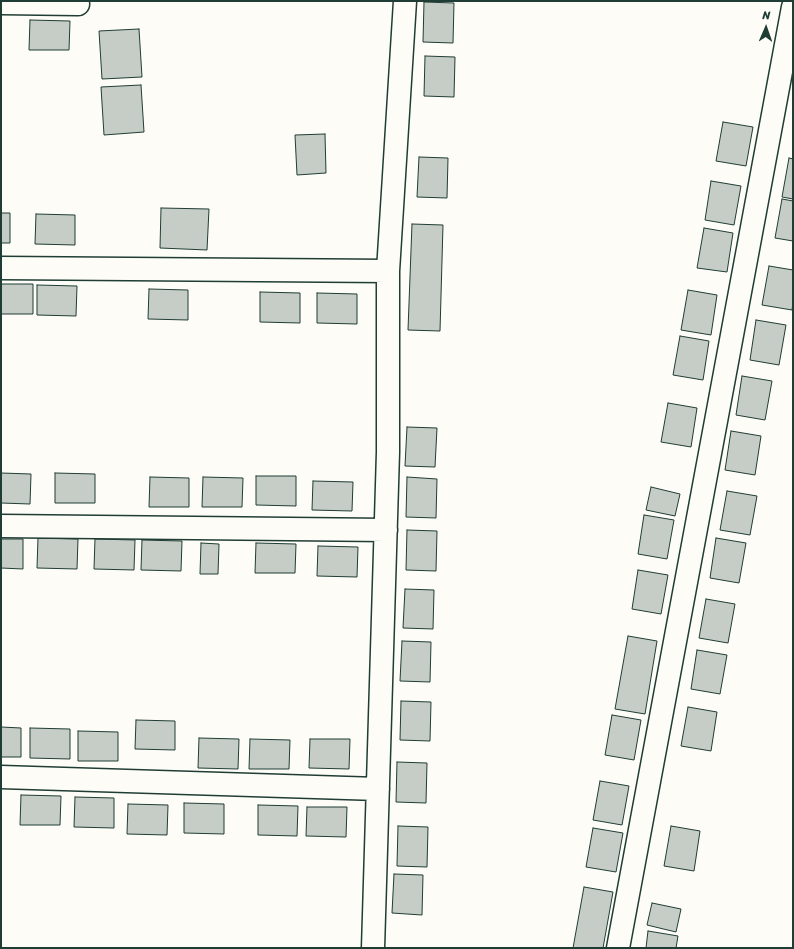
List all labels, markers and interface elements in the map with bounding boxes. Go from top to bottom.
text: N [762,6,771,25]
north arrow [746,8,786,48]

